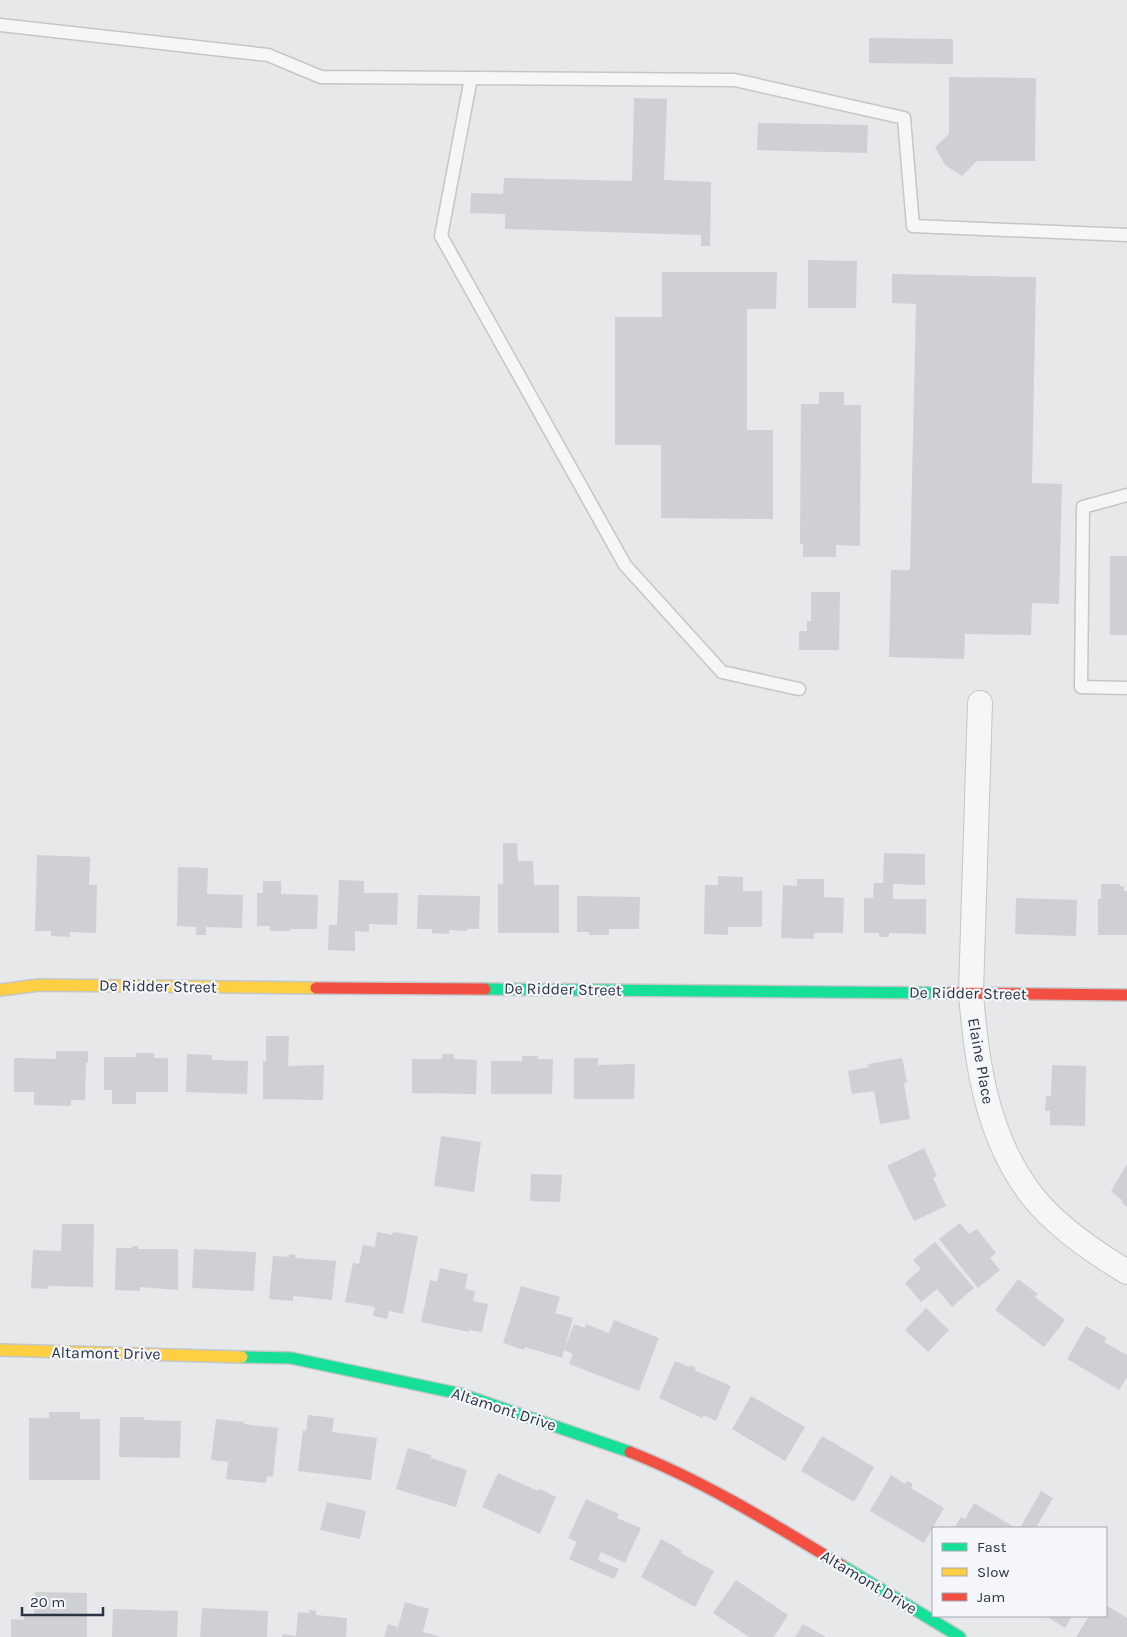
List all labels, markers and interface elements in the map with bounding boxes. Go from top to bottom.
street label: De Ridder Street [99,975,217,997]
street label: De Ridder Street [504,978,622,1000]
street label: De Ridder Street [909,982,1027,1004]
street label: Elaine Place [964,1016,998,1106]
street label: Altamont Drive [51,1343,161,1363]
street label: Altamont Drive [449,1383,559,1435]
legend [932,1527,1107,1617]
text: Fast [977,1538,1007,1556]
street label: Altamont Drive [817,1546,921,1618]
text: Slow [977,1563,1009,1581]
scale bar [22,1584,104,1616]
text: Jam [977,1588,1005,1606]
text: 20 m [30,1593,65,1611]

